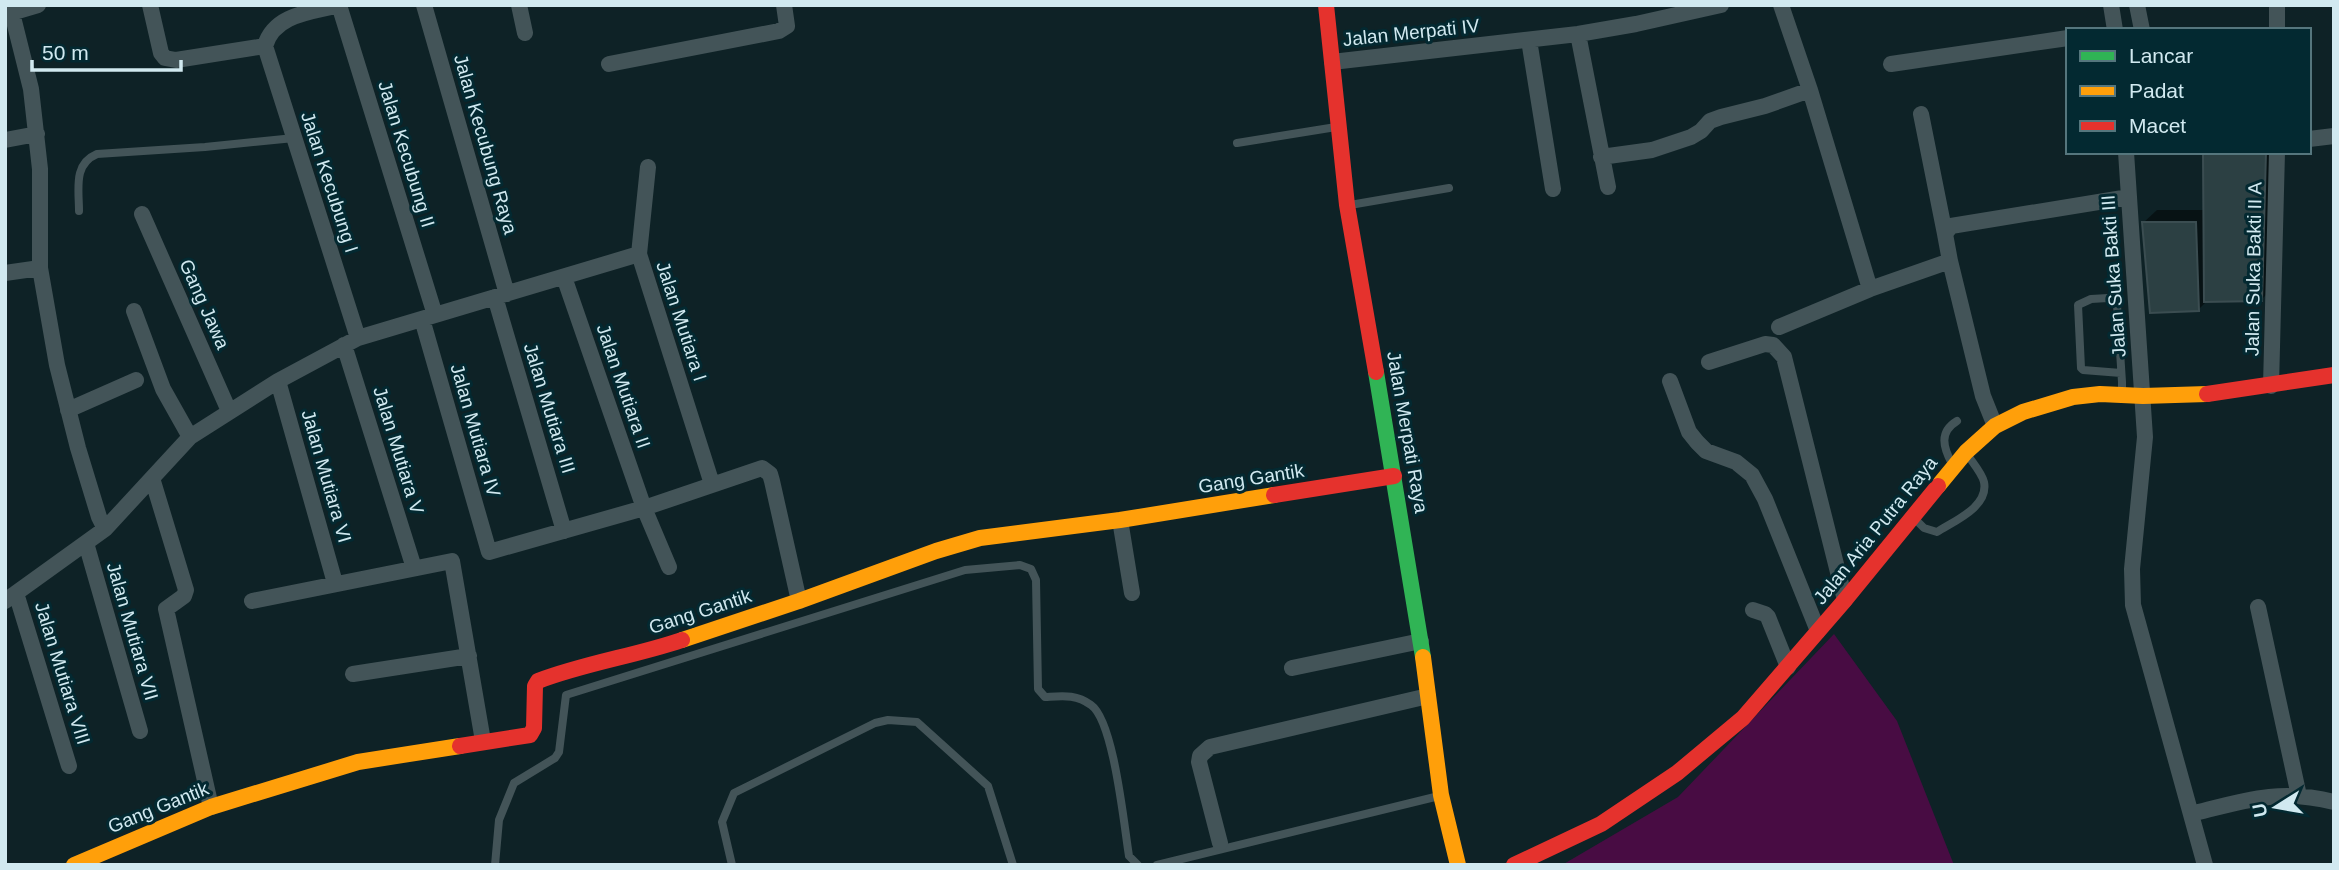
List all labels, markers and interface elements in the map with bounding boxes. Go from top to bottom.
street label: Jalan Merpati IV [1342,15,1481,50]
scale bar [32,28,180,72]
legend [2066,28,2311,154]
text: 50 m [42,41,89,64]
text: Lancar [2129,44,2193,67]
street label: Jalan Kecubung Raya [450,52,521,237]
street label: Jalan Kecubung II [374,78,439,230]
text: Padat [2129,79,2184,102]
street label: Jalan Kecubung I [297,109,362,255]
text: Macet [2129,114,2186,137]
street label: Jalan Suka Bakti II A [2241,181,2266,356]
street label: Jalan Suka Bakti III [2097,194,2130,358]
street label: Gang Jawa [175,256,234,353]
street label: Jalan Mutiara I [652,259,711,384]
street label: Jalan Mutiara II [592,321,655,451]
street label: Jalan Mutiara III [520,340,579,476]
street label: Jalan Merpati Raya [1383,350,1432,515]
street label: Jalan Mutiara IV [447,361,505,499]
street label: Jalan Mutiara V [369,384,428,517]
street label: Jalan Mutiara VI [298,407,356,545]
street label: Jalan Aria Putra Raya [1809,452,1942,608]
street label: Gang Gantik [1197,460,1306,497]
street label: Jalan Mutiara VII [103,560,162,703]
street label: Gang Gantik [646,585,755,638]
street label: Jalan Mutiara VIII [31,599,94,747]
north arrow [2241,772,2311,842]
street label: Gang Gantik [105,778,212,837]
text: U [2248,801,2271,819]

